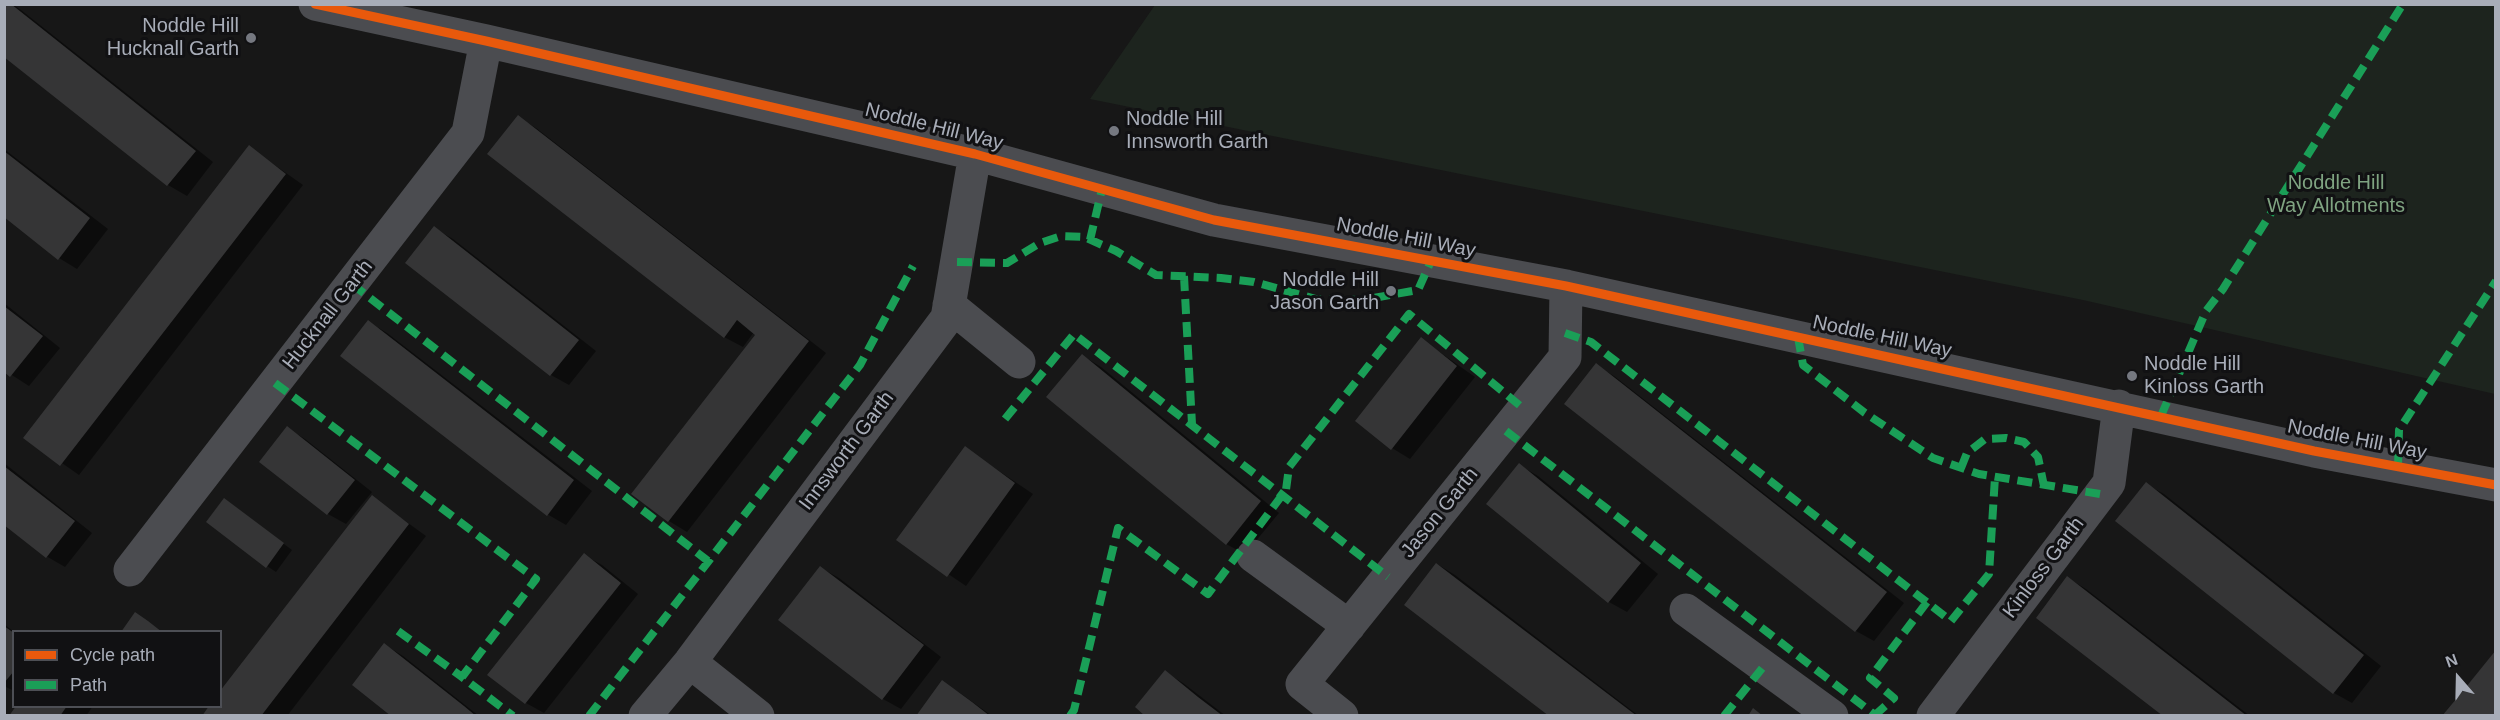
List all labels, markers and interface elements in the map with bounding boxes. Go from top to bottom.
place label: Noddle Hill Hucknall Garth [107,14,239,61]
marker: Noddle Hill Hucknall Garth [244,31,258,45]
street label: Noddle Hill Way [862,98,1006,156]
place label: Noddle Hill Innsworth Garth [1126,107,1268,154]
marker: Noddle Hill Innsworth Garth [1107,124,1121,138]
park label: Noddle Hill Way Allotments [2267,171,2405,218]
street label: Noddle Hill Way [1334,213,1478,263]
street label: Hucknall Garth [278,255,378,375]
place label: Noddle Hill Jason Garth [1270,268,1379,315]
marker: Noddle Hill Jason Garth [1384,284,1398,298]
street label: Noddle Hill Way [1810,311,1954,363]
place label: Noddle Hill Kinloss Garth [2144,352,2264,399]
marker: Noddle Hill Kinloss Garth [2125,369,2139,383]
street label: Innsworth Garth [795,387,899,515]
street label: Noddle Hill Way [2285,415,2429,465]
street label: Jason Garth [1396,463,1484,563]
street label: Kinloss Garth [1998,513,2090,623]
legend [12,630,222,708]
text: Cycle path [70,645,155,665]
north arrow [2428,648,2488,708]
text: N [2443,651,2460,671]
text: Path [70,675,107,695]

